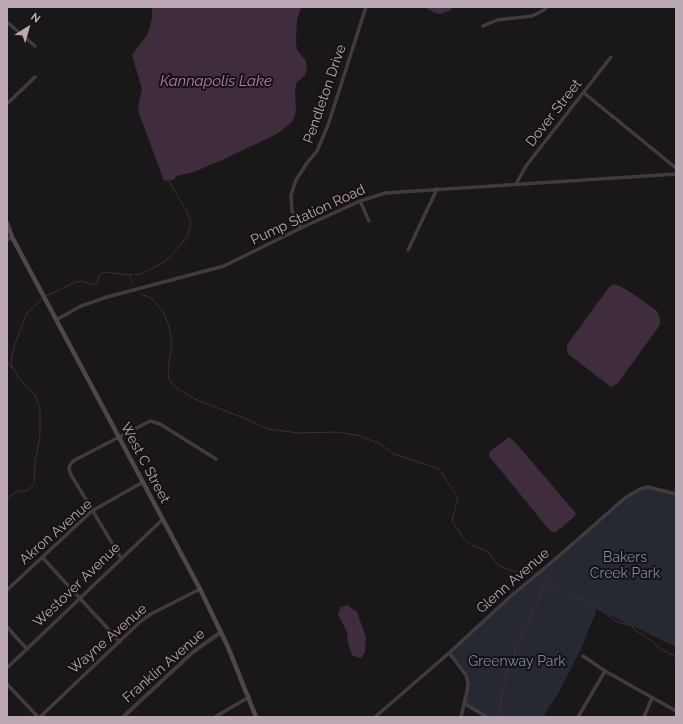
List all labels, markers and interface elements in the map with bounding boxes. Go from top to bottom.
north arrow [8,8,48,48]
text: N [28,10,43,26]
street label: Pendleton Drive [300,42,350,146]
water label: Kannapolis Lake [160,72,272,90]
street label: Dover Street [523,76,585,150]
street label: Pump Station Road [248,181,368,249]
street label: West C Street [117,420,173,506]
street label: Akron Avenue [16,496,96,568]
street label: Westover Avenue [30,539,124,631]
street label: Glenn Avenue [473,545,553,617]
park label: Bakers Creek Park [590,550,660,582]
street label: Wayne Avenue [66,601,150,677]
street label: Franklin Avenue [119,626,209,706]
park label: Greenway Park [468,654,566,670]

